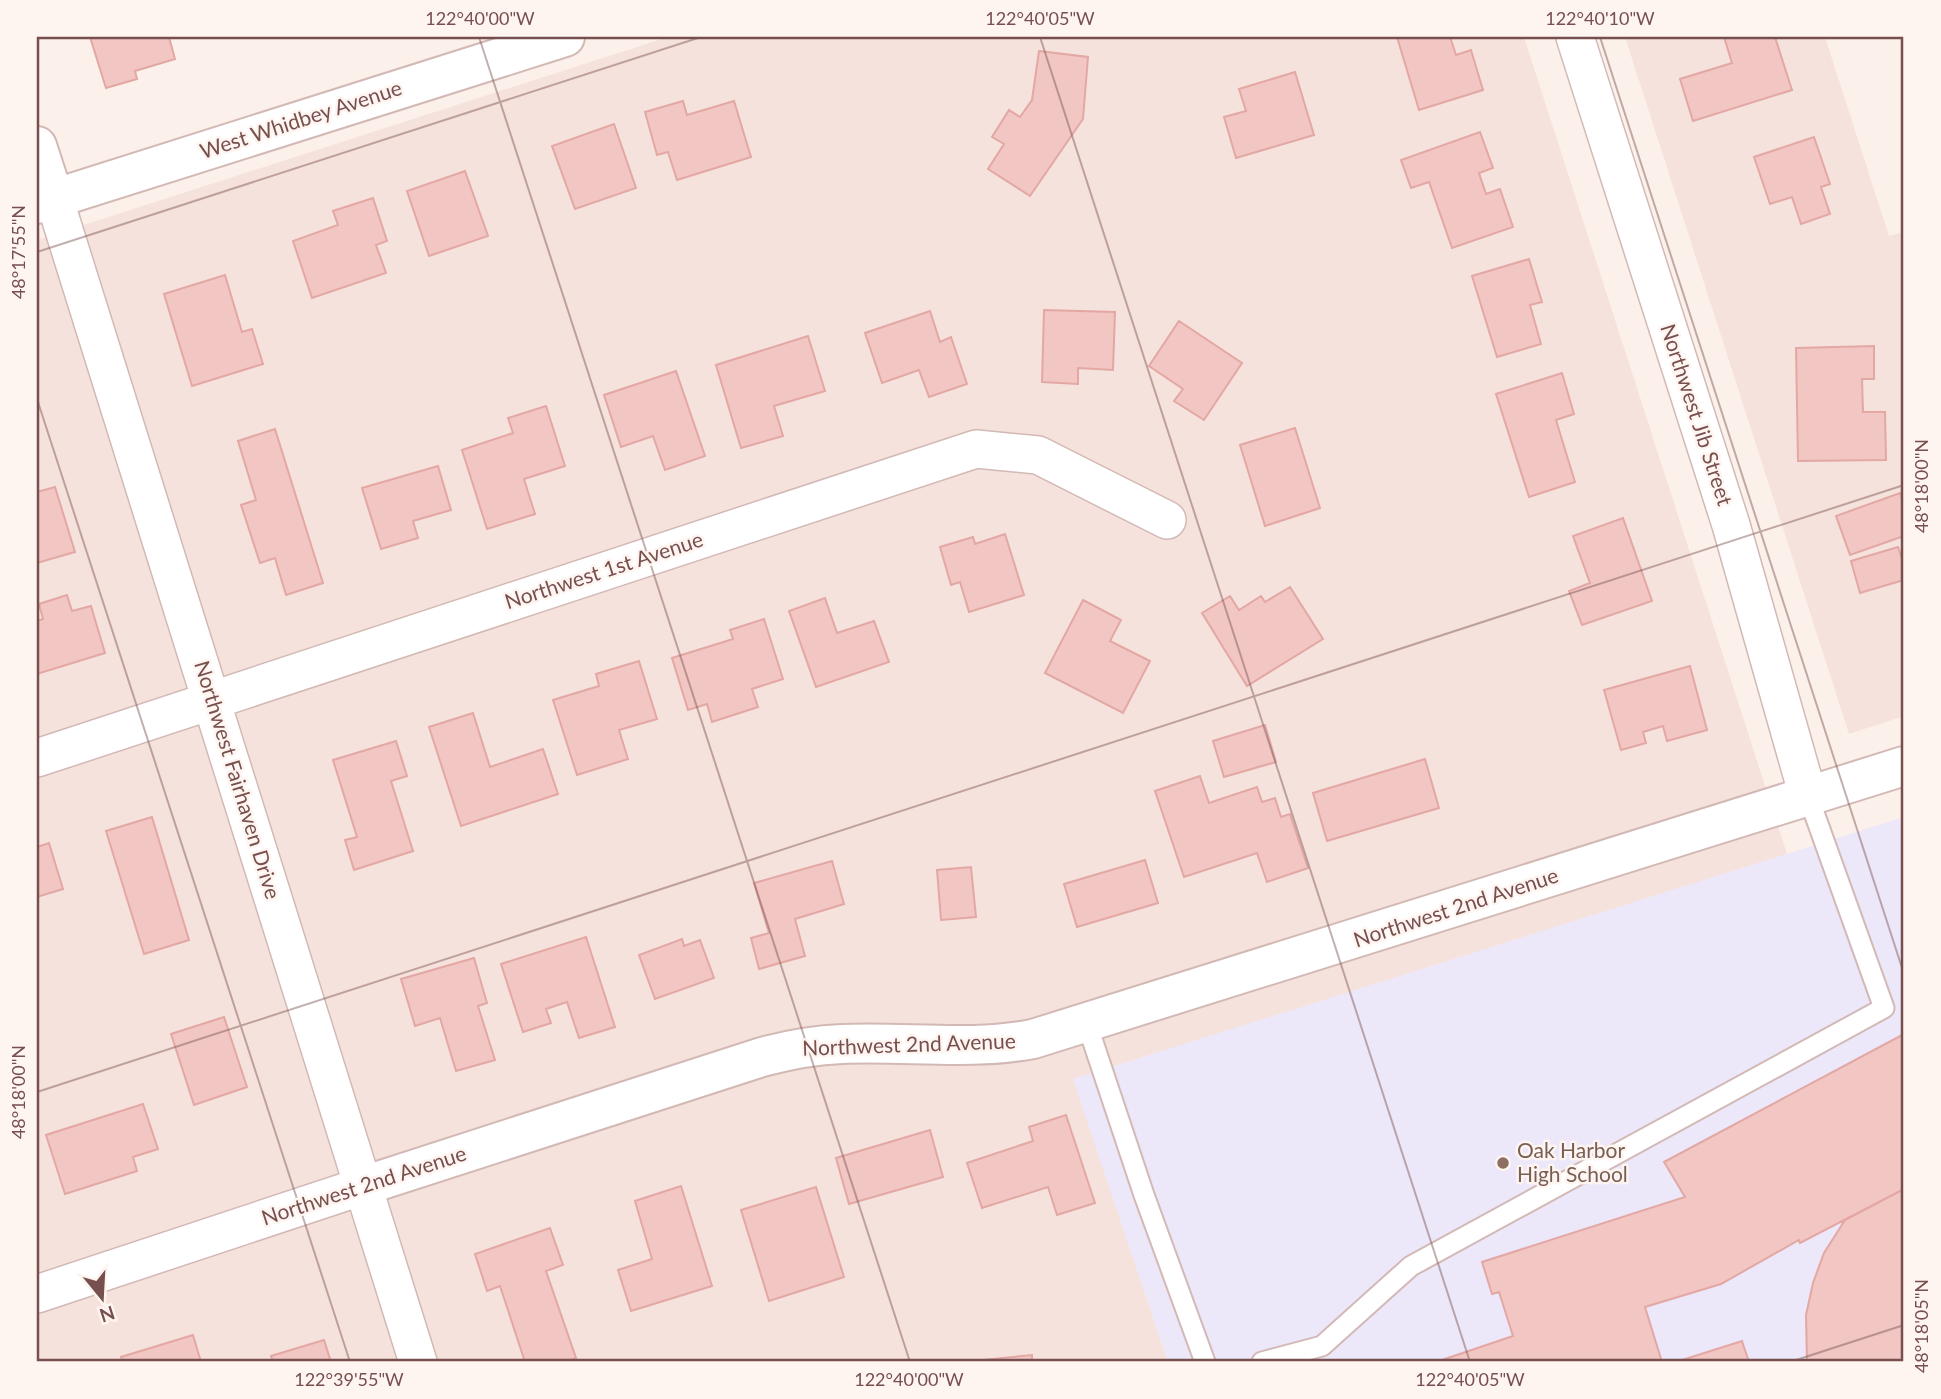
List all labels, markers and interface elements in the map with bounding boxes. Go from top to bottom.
text: 122°40'00"W [425,7,535,29]
text: 122°40'05"W [985,7,1095,29]
text: 122°40'10"W [1545,7,1655,29]
street label: West Whidbey Avenue [197,74,405,163]
text: 48°17'55"N [7,205,29,299]
street label: Northwest Jib Street [1656,321,1739,509]
text: 48°18'00"N [1910,439,1932,533]
street label: Northwest 1st Avenue [501,526,706,613]
street label: Northwest Fairhaven Drive [190,657,287,902]
street label: Northwest 2nd Avenue [1350,862,1561,951]
street label: Northwest 2nd Avenue [802,1027,1016,1060]
text: 48°18'00"N [7,1045,29,1139]
place label: Oak Harbor High School [1517,1137,1628,1186]
street label: Northwest 2nd Avenue [258,1140,469,1229]
marker: Oak Harbor High School [1495,1155,1511,1171]
north arrow [66,1262,136,1332]
text: 48°18'05"N [1910,1279,1932,1373]
text: N [97,1301,118,1328]
text: 122°39'55"W [294,1368,404,1390]
text: 122°40'00"W [854,1368,964,1390]
text: 122°40'05"W [1415,1368,1525,1390]

